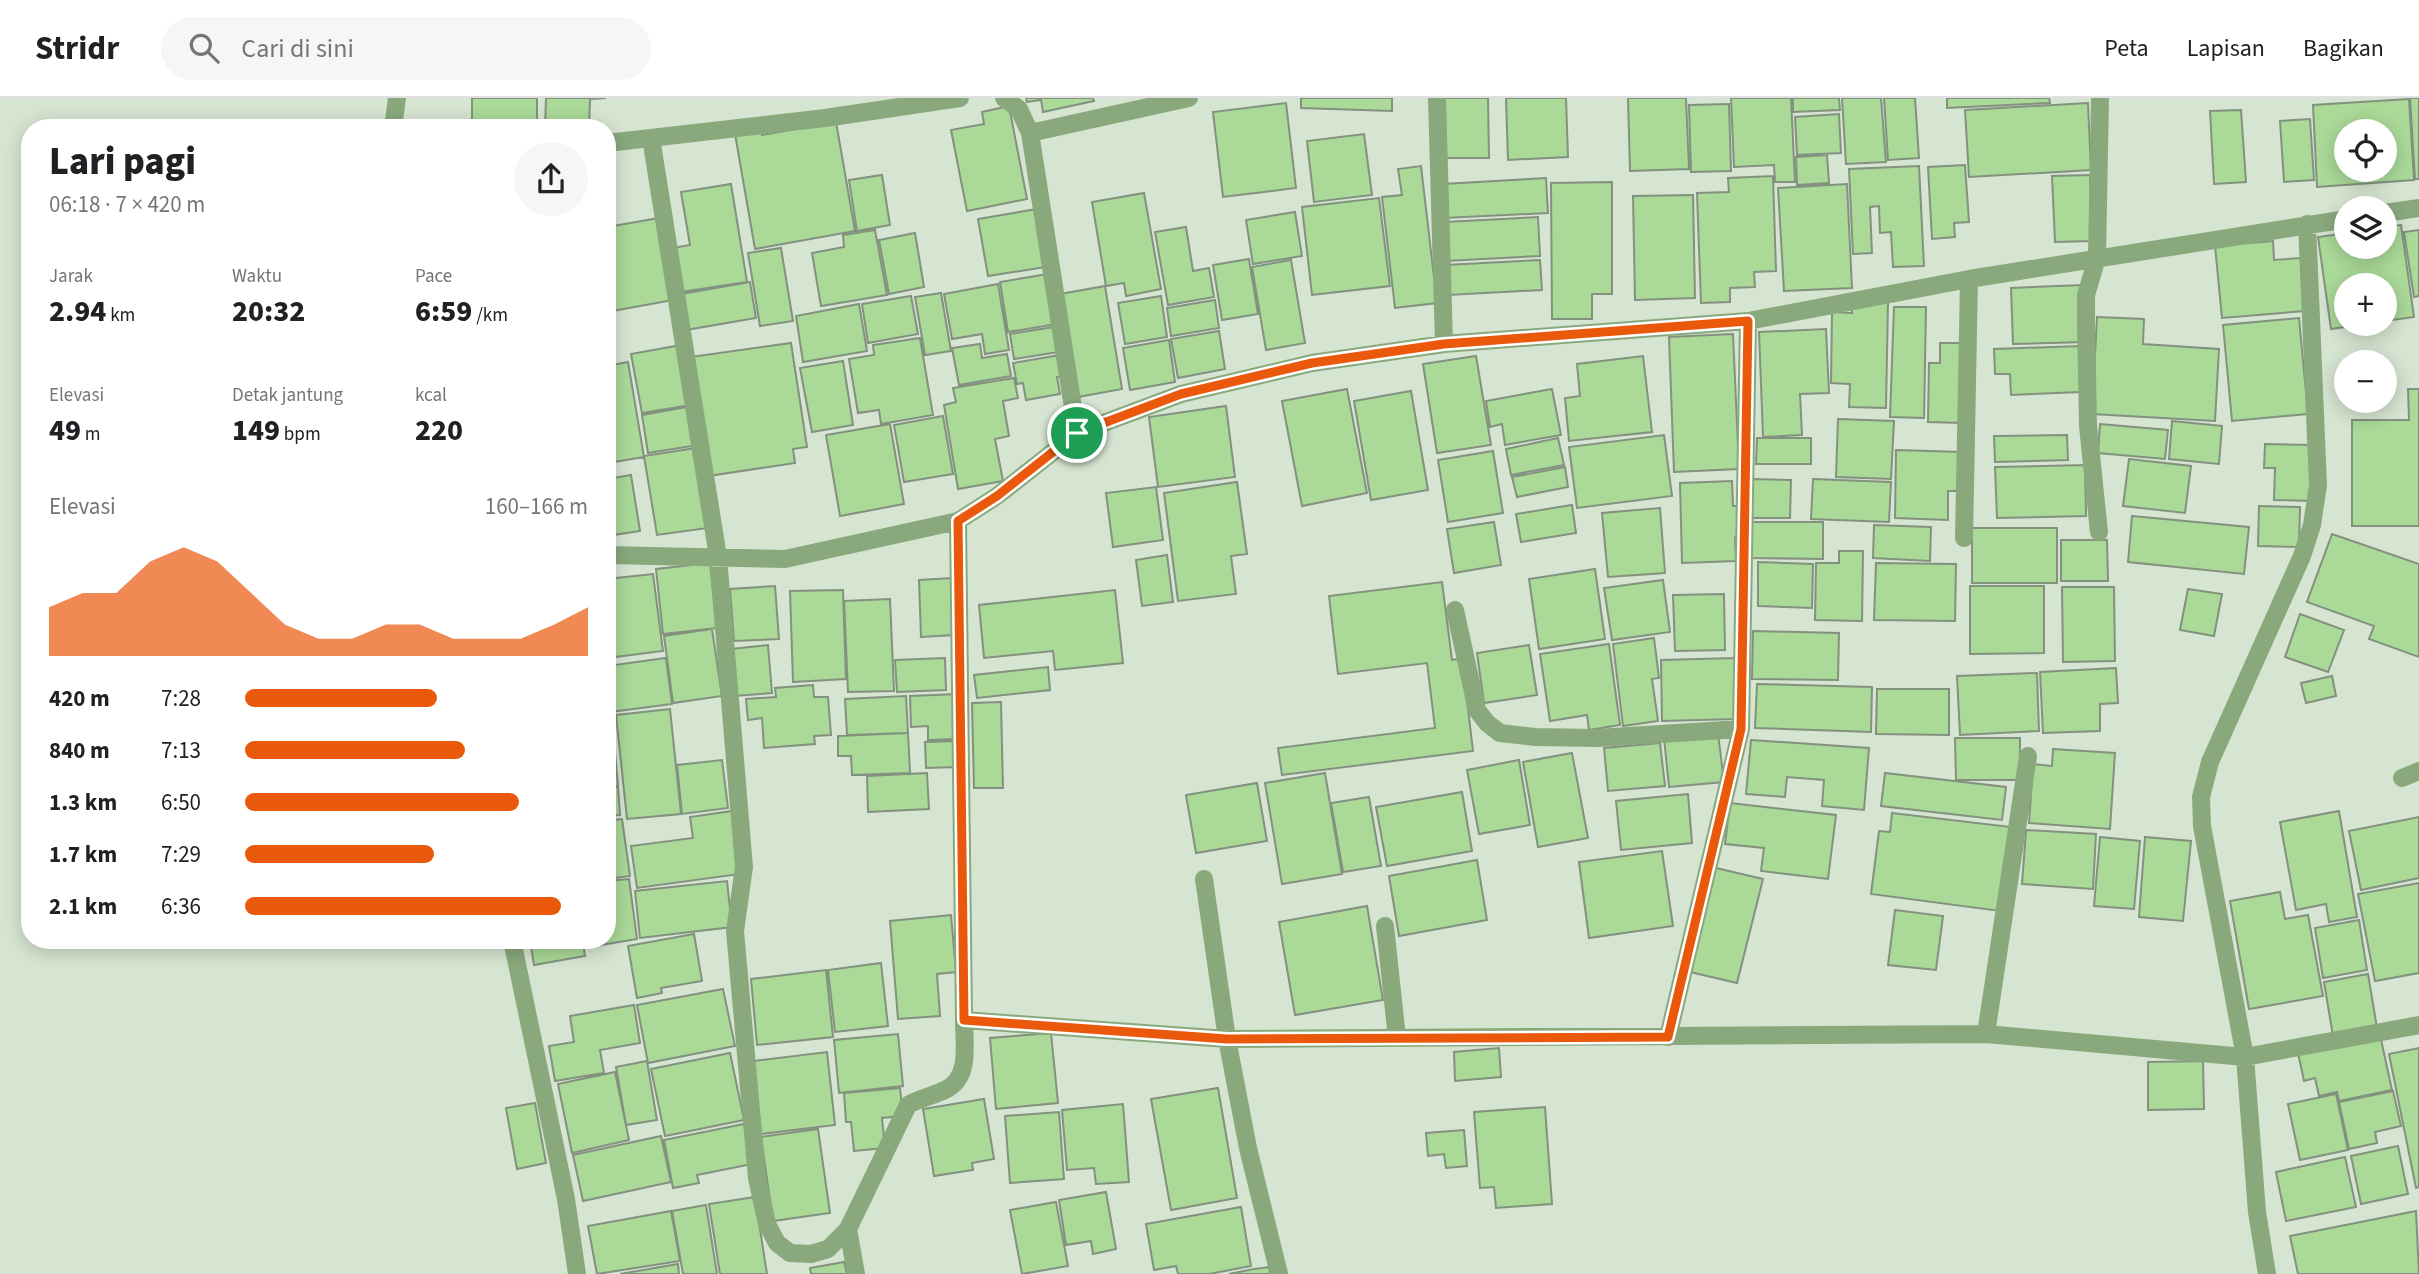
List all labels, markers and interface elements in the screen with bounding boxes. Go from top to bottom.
search box [161,17,651,80]
text: Stridr [35,25,119,72]
icon: search [185,29,223,67]
text: Cari di sini [241,30,354,67]
text: Peta [2104,31,2149,66]
text: Lapisan [2187,31,2265,66]
text: Bagikan [2303,31,2384,66]
map controls [2334,119,2397,413]
button: locate [2334,119,2397,182]
text: Lari pagi [49,135,196,189]
button: share [514,142,588,216]
text: 06:18 · 7 × 420 m [49,188,205,221]
button: layers [2334,196,2397,259]
text: Jarak [49,263,93,290]
text: Waktu [232,263,282,290]
text: Pace [415,263,452,290]
button: + [2334,273,2397,336]
text: 2.94 [49,290,106,333]
text: 20:32 [232,290,305,333]
text: 6:59 [415,290,472,333]
text: km [106,302,135,329]
text: /km [472,302,508,329]
button: − [2334,350,2397,413]
text: Elevasi [49,382,104,409]
text: Detak jantung [232,382,343,409]
text: kcal [415,382,447,409]
pin [1047,403,1107,463]
text: 49 [49,409,81,452]
text: 149 [232,409,280,452]
text: 220 [415,409,463,452]
icon: arrive [1058,414,1096,452]
text: m [81,421,101,448]
text: bpm [280,421,321,448]
text: Elevasi [49,490,116,523]
text: 160–166 m [485,490,588,523]
text: 420 m [49,682,110,715]
text: 7:28 [161,682,201,715]
text: 840 m [49,734,110,767]
text: 7:13 [161,734,201,767]
text: 1.3 km [49,786,117,819]
text: 6:50 [161,786,201,819]
text: 1.7 km [49,838,117,871]
text: 7:29 [161,838,201,871]
text: 2.1 km [49,890,117,923]
text: 6:36 [161,890,201,923]

